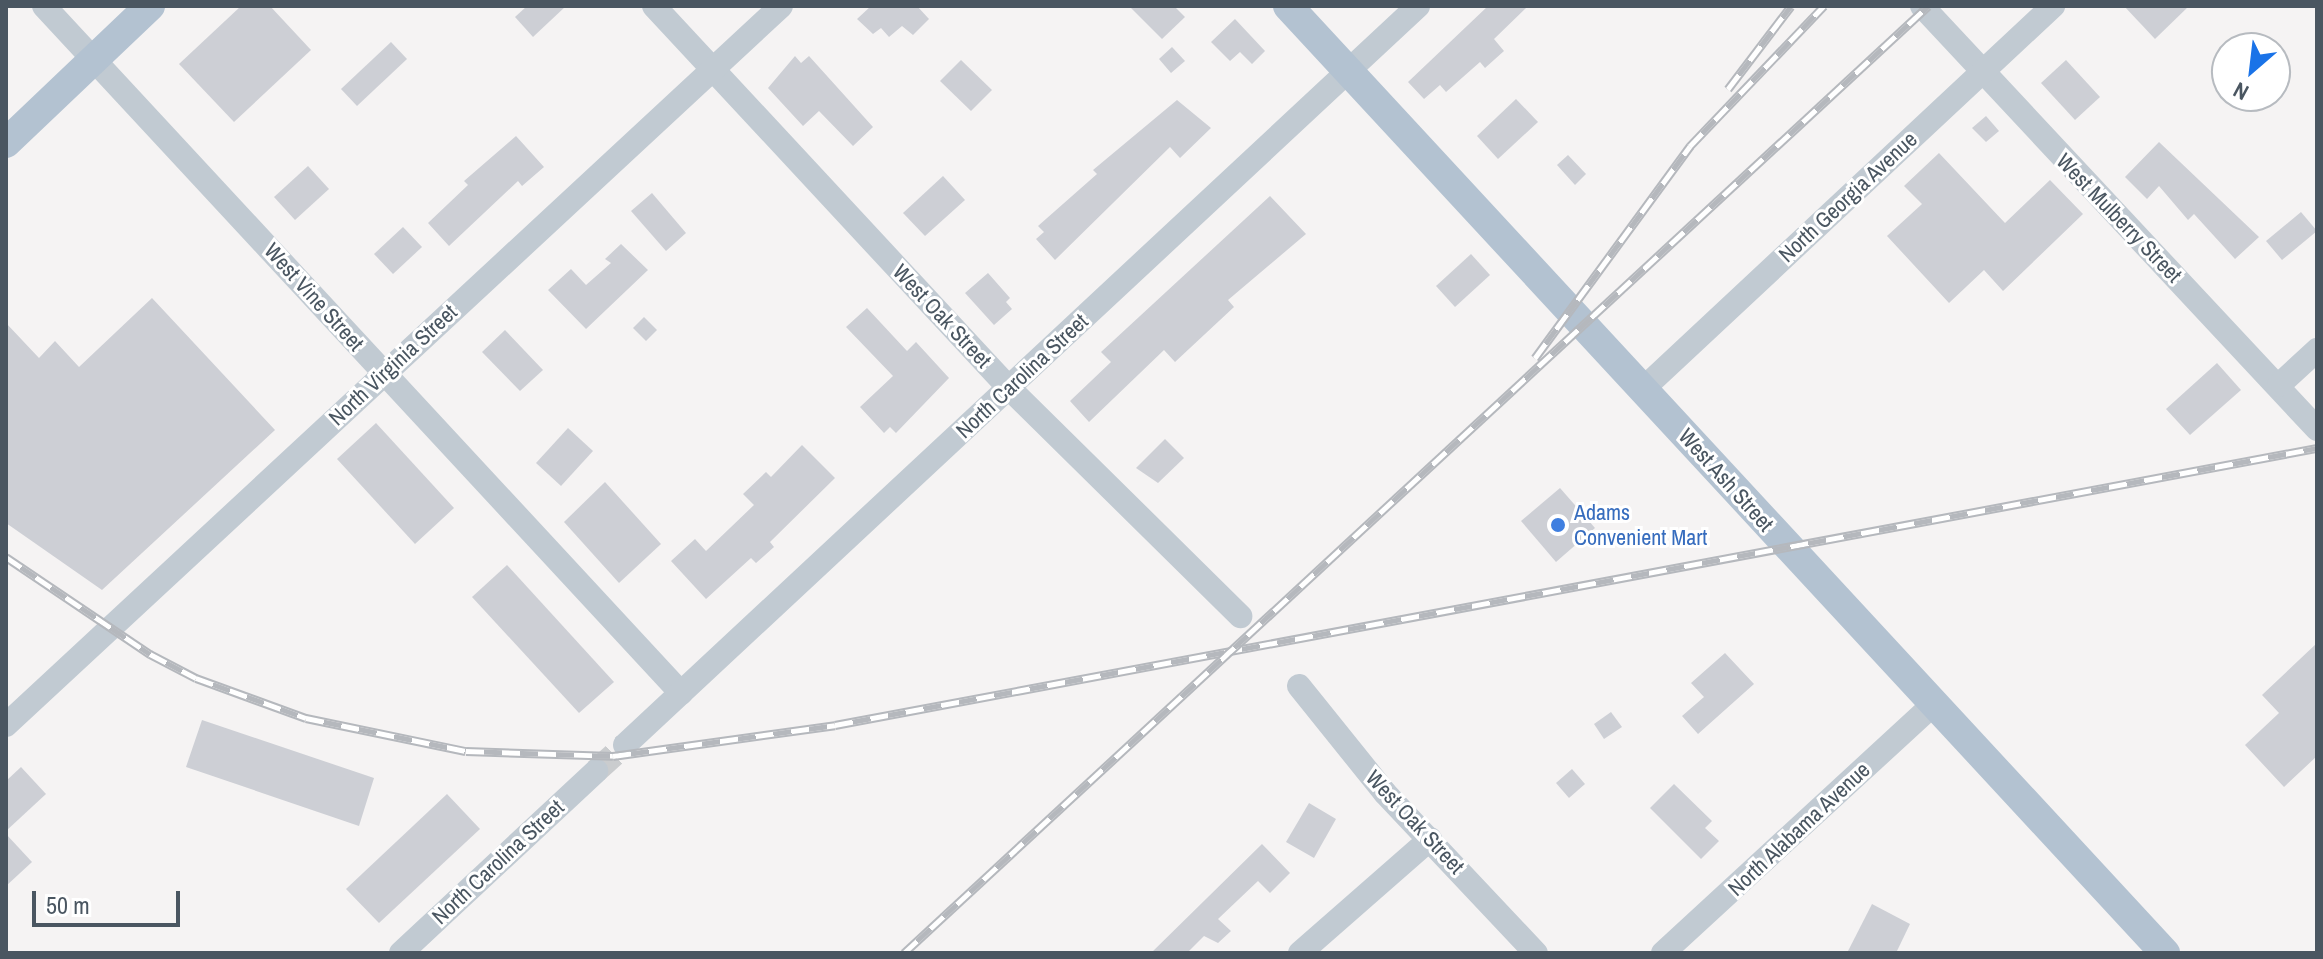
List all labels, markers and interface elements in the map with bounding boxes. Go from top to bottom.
north arrow [2211,32,2291,112]
text: N [2228,75,2253,108]
street label: North Georgia Avenue [1773,126,1923,268]
street label: West Mulberry Street [2051,148,2187,288]
street label: West Vine Street [259,238,369,356]
street label: West Oak Street [887,259,997,373]
street label: North Virginia Street [324,299,462,431]
street label: North Carolina Street [951,308,1093,444]
street label: West Ash Street [1673,423,1779,537]
place label: Adams Convenient Mart [1574,499,1707,550]
marker: Adams Convenient Mart [1549,516,1567,534]
street label: North Alabama Avenue [1722,756,1876,902]
street label: West Oak Street [1360,765,1470,879]
street label: North Carolina Street [427,794,569,930]
scale bar [36,875,184,925]
text: 50 m [46,889,90,921]

